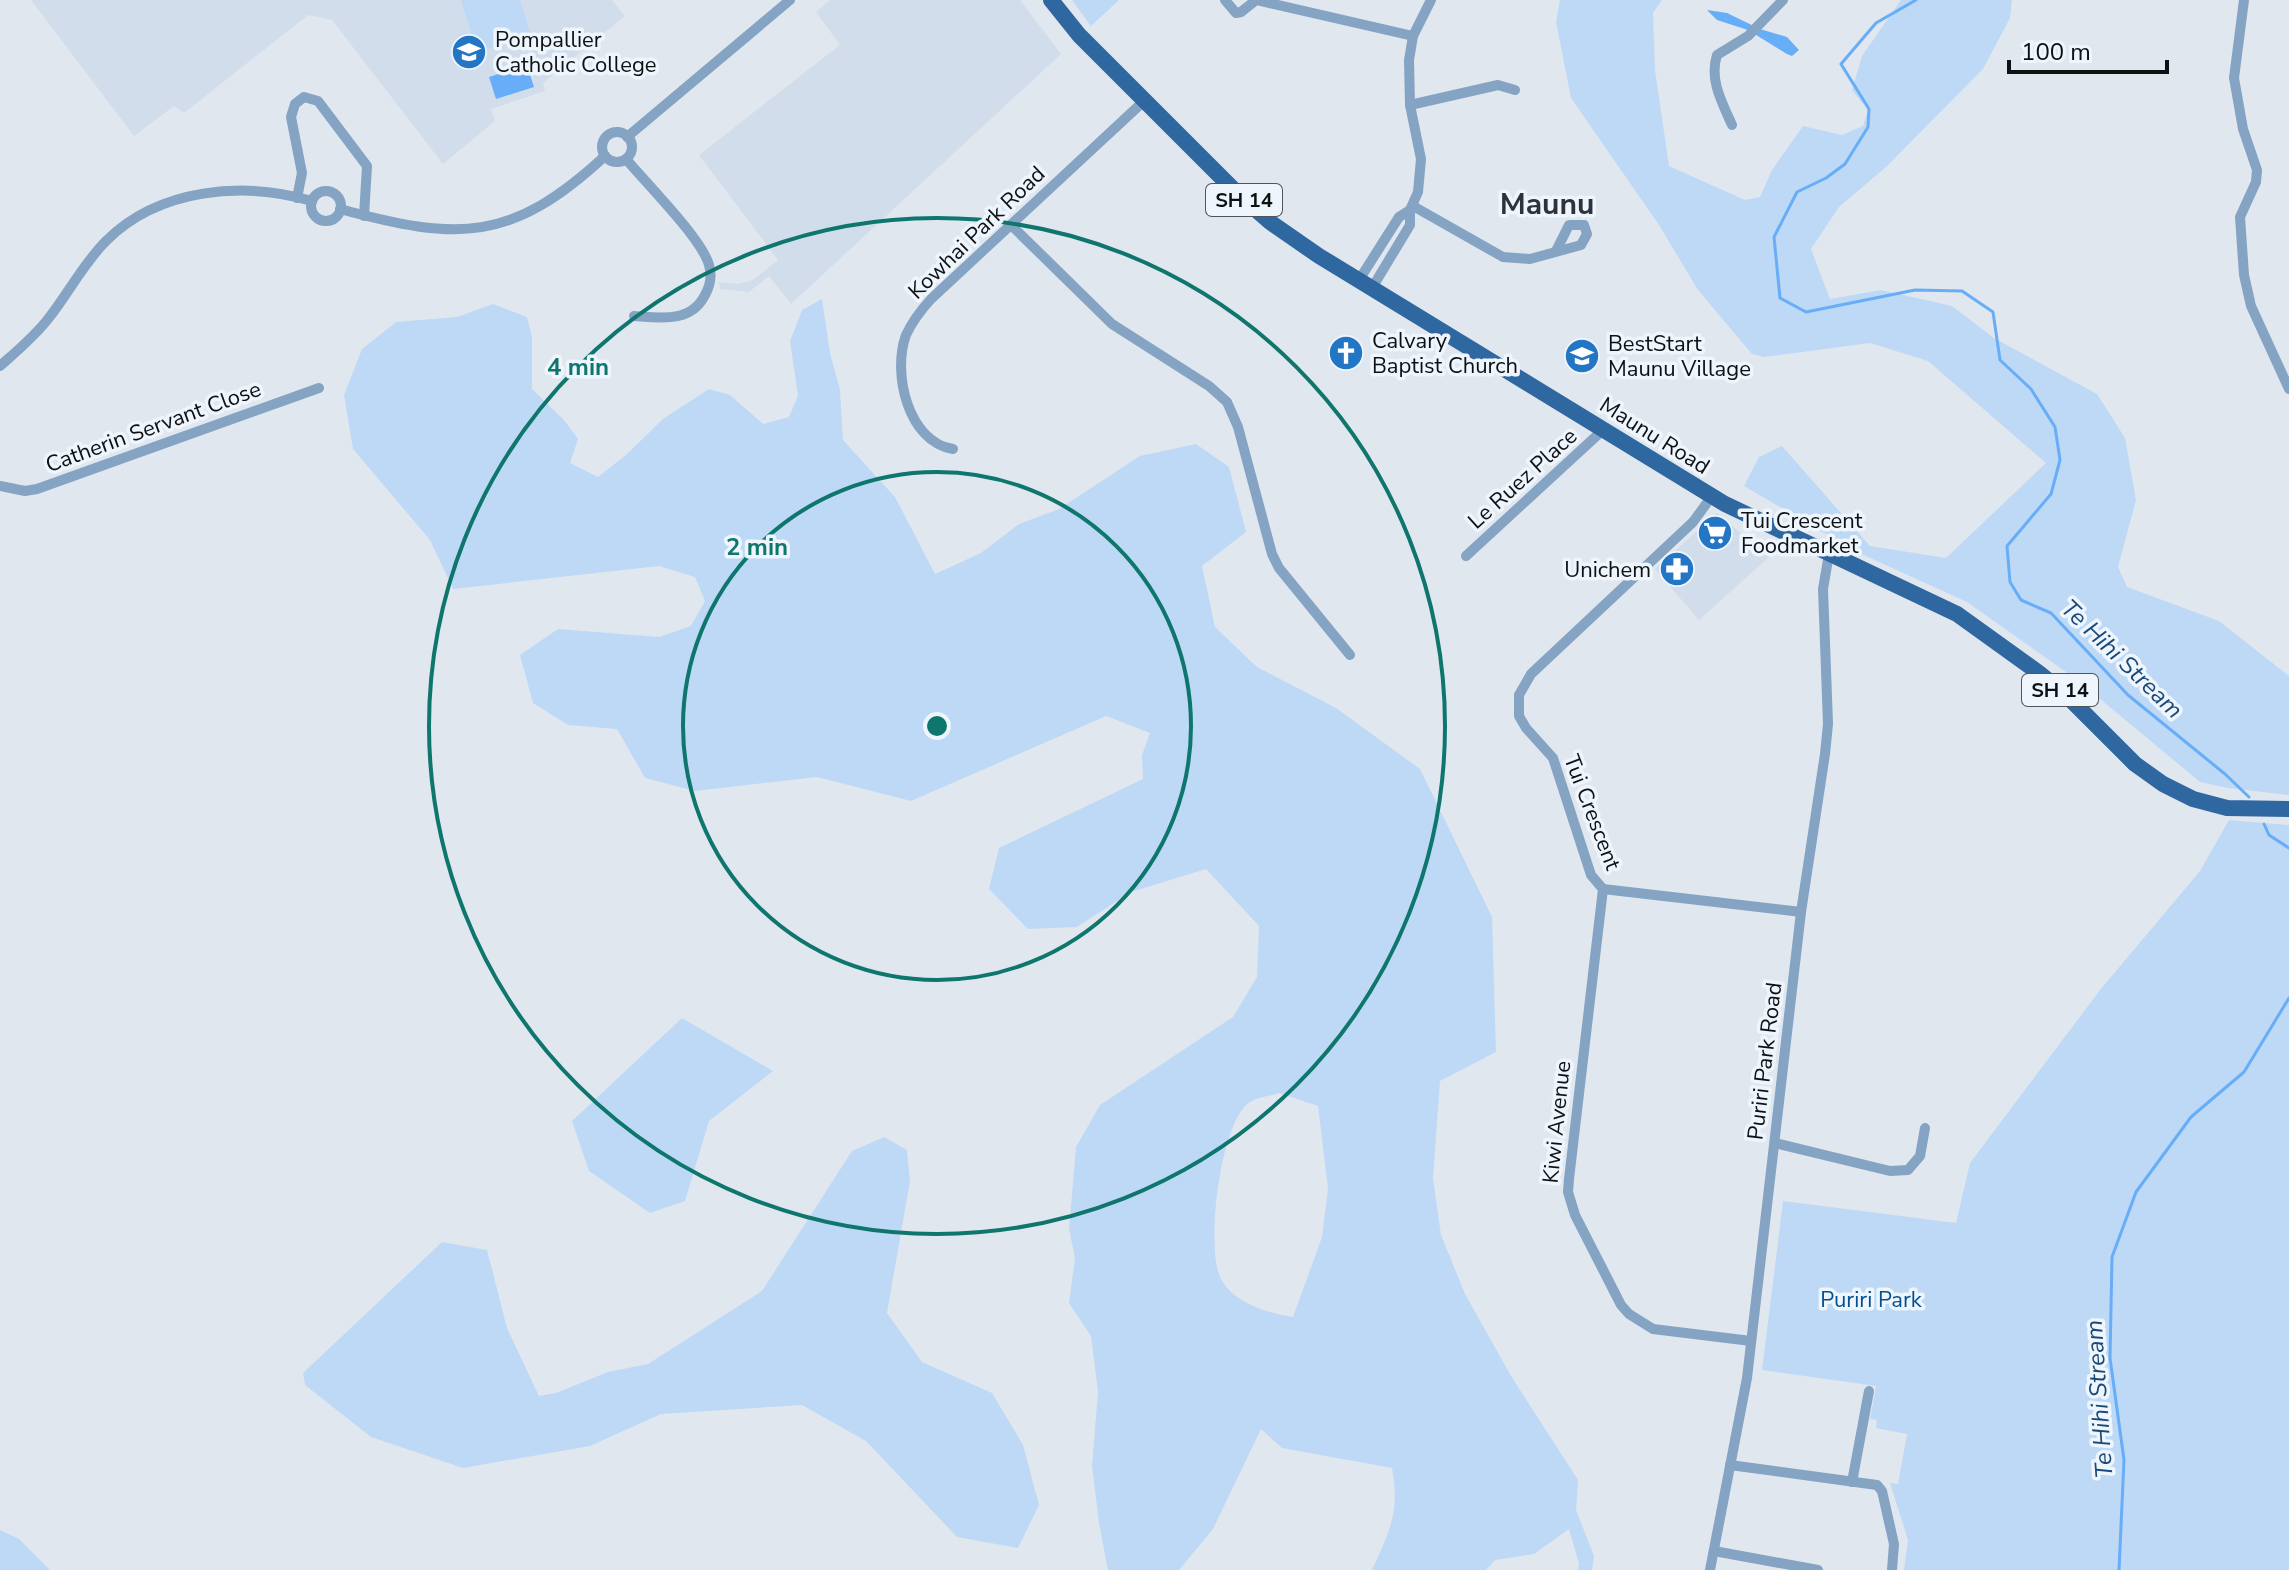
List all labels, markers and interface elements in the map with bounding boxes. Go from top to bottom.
scale bar [2009,24,2167,74]
place label: Pompallier Catholic College [495,25,656,80]
school or university icon: Pompallier Catholic College [450,33,488,71]
text: 100 m [2021,36,2091,68]
street label: Kowhai Park Road [902,159,1052,306]
road number: SH 14 [1206,184,1282,216]
district label: Maunu [1500,184,1594,225]
place label: Calvary Baptist Church [1372,326,1518,381]
place label: BestStart Maunu Village [1608,329,1751,384]
church icon: Calvary Baptist Church [1327,334,1365,372]
school or university icon: BestStart Maunu Village [1563,337,1601,375]
text: 4 min [547,351,609,383]
street label: Catherin Servant Close [41,374,265,480]
street label: Maunu Road [1594,390,1715,482]
street label: Le Ruez Place [1462,422,1584,536]
place label: Tui Crescent Foodmarket [1741,506,1863,561]
supermarket icon: Tui Crescent Foodmarket [1696,514,1734,552]
text: 2 min [726,531,788,563]
pharmacy icon: Unichem [1658,550,1696,588]
place label: Unichem [1564,555,1651,585]
water label: Te Hihi Stream [2054,592,2190,726]
road number: SH 14 [2022,674,2098,706]
centre of rings [923,712,951,740]
street label: Tui Crescent [1556,750,1628,875]
street label: Puriri Park Road [1740,981,1790,1142]
street label: Kiwi Avenue [1536,1059,1578,1185]
park label: Puriri Park [1820,1285,1923,1315]
water label: Te Hihi Stream [2078,1319,2120,1479]

